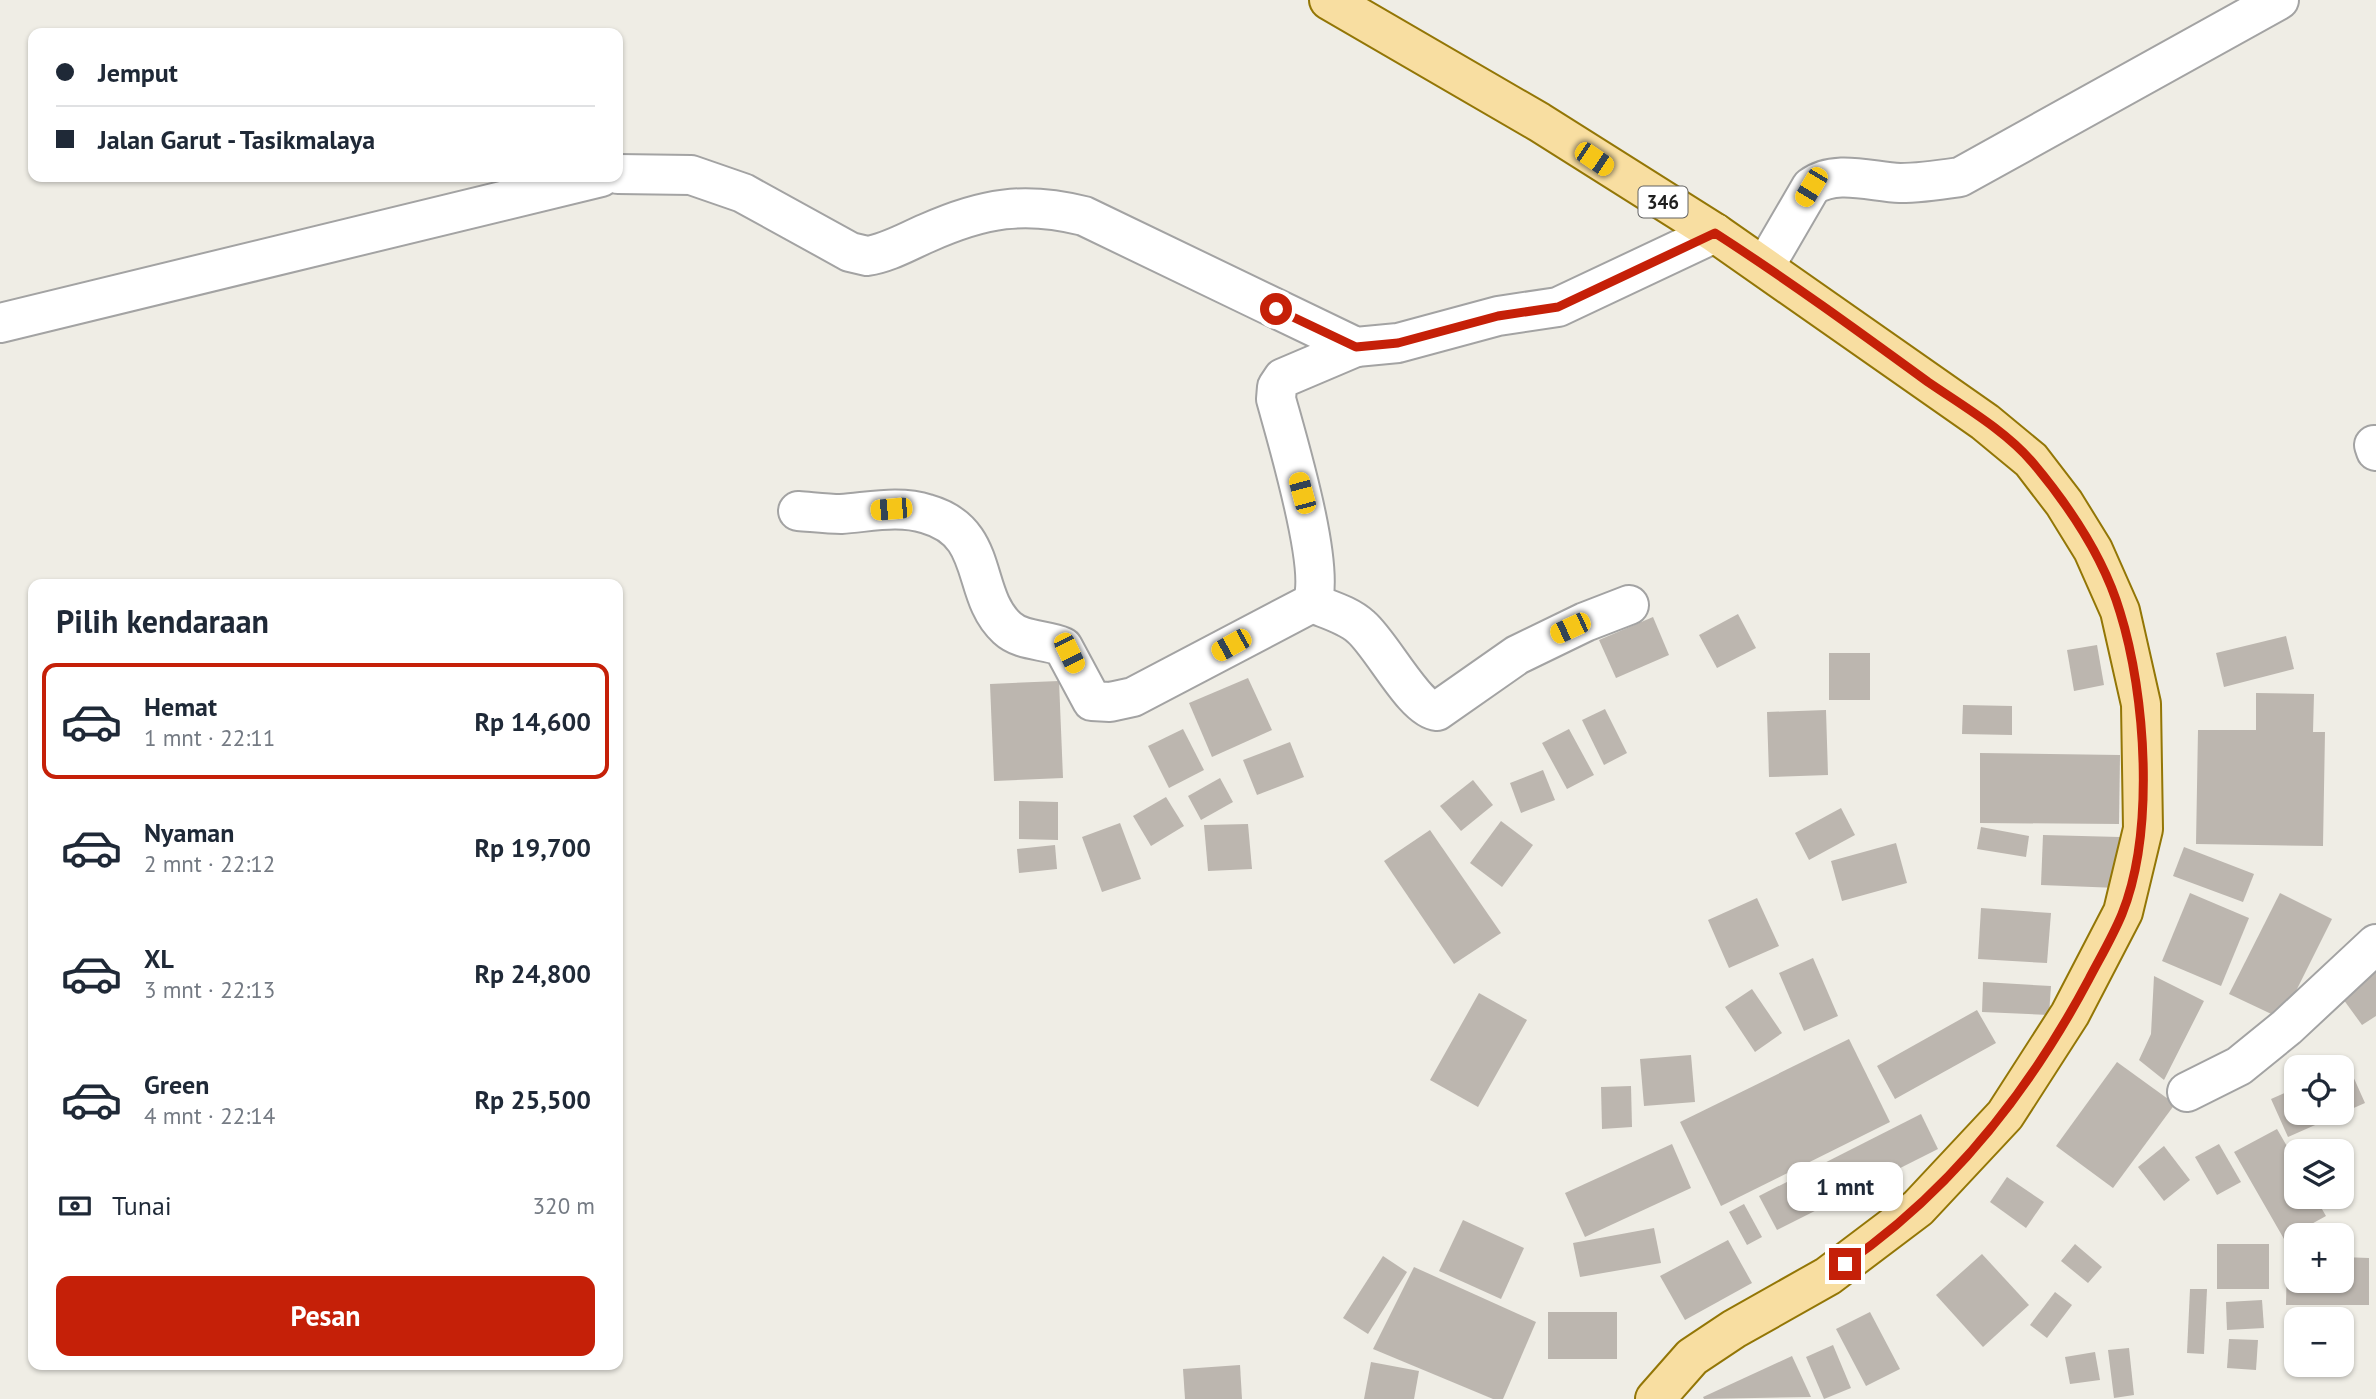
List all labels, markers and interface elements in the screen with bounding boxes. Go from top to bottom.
text: Jemput [98,56,178,89]
text: Jalan Garut - Tasikmalaya [98,123,375,156]
car [1571,139,1618,179]
car [1792,164,1831,210]
road number: 346 [1638,186,1688,218]
route start [1260,293,1292,325]
car [1287,470,1318,516]
car [870,497,913,521]
text: Pilih kendaraan [56,600,269,642]
car [1547,610,1594,646]
car [1208,626,1255,664]
car [1051,630,1088,676]
icon: car [60,690,123,753]
text: Hemat [144,690,217,723]
text: Rp 14,600 [474,705,591,738]
text: 1 mnt · 22:11 [144,723,275,752]
icon: car [60,816,123,879]
text: Nyaman [144,816,234,849]
text: Rp 19,700 [474,831,591,864]
text: 2 mnt · 22:12 [144,849,275,878]
icon: car [60,942,123,1005]
text: XL [144,942,174,975]
text: Rp 24,800 [474,957,591,990]
text: 3 mnt · 22:13 [144,975,275,1004]
map controls [2284,1055,2354,1377]
button: locate [2284,1055,2354,1125]
icon: car [60,1068,123,1131]
text: Green [144,1068,209,1101]
text: Rp 25,500 [474,1083,591,1116]
text: 4 mnt · 22:14 [144,1101,275,1130]
button: layers [2284,1139,2354,1209]
callout: 1 mnt [1787,1162,1903,1212]
text: 1 mnt [1816,1172,1874,1201]
icon: cash [56,1187,94,1225]
text: Tunai [112,1189,172,1222]
text: 320 m [533,1191,595,1220]
button: + [2284,1223,2354,1293]
route end [1829,1248,1861,1280]
button: Pesan [56,1276,595,1356]
button: − [2284,1307,2354,1377]

